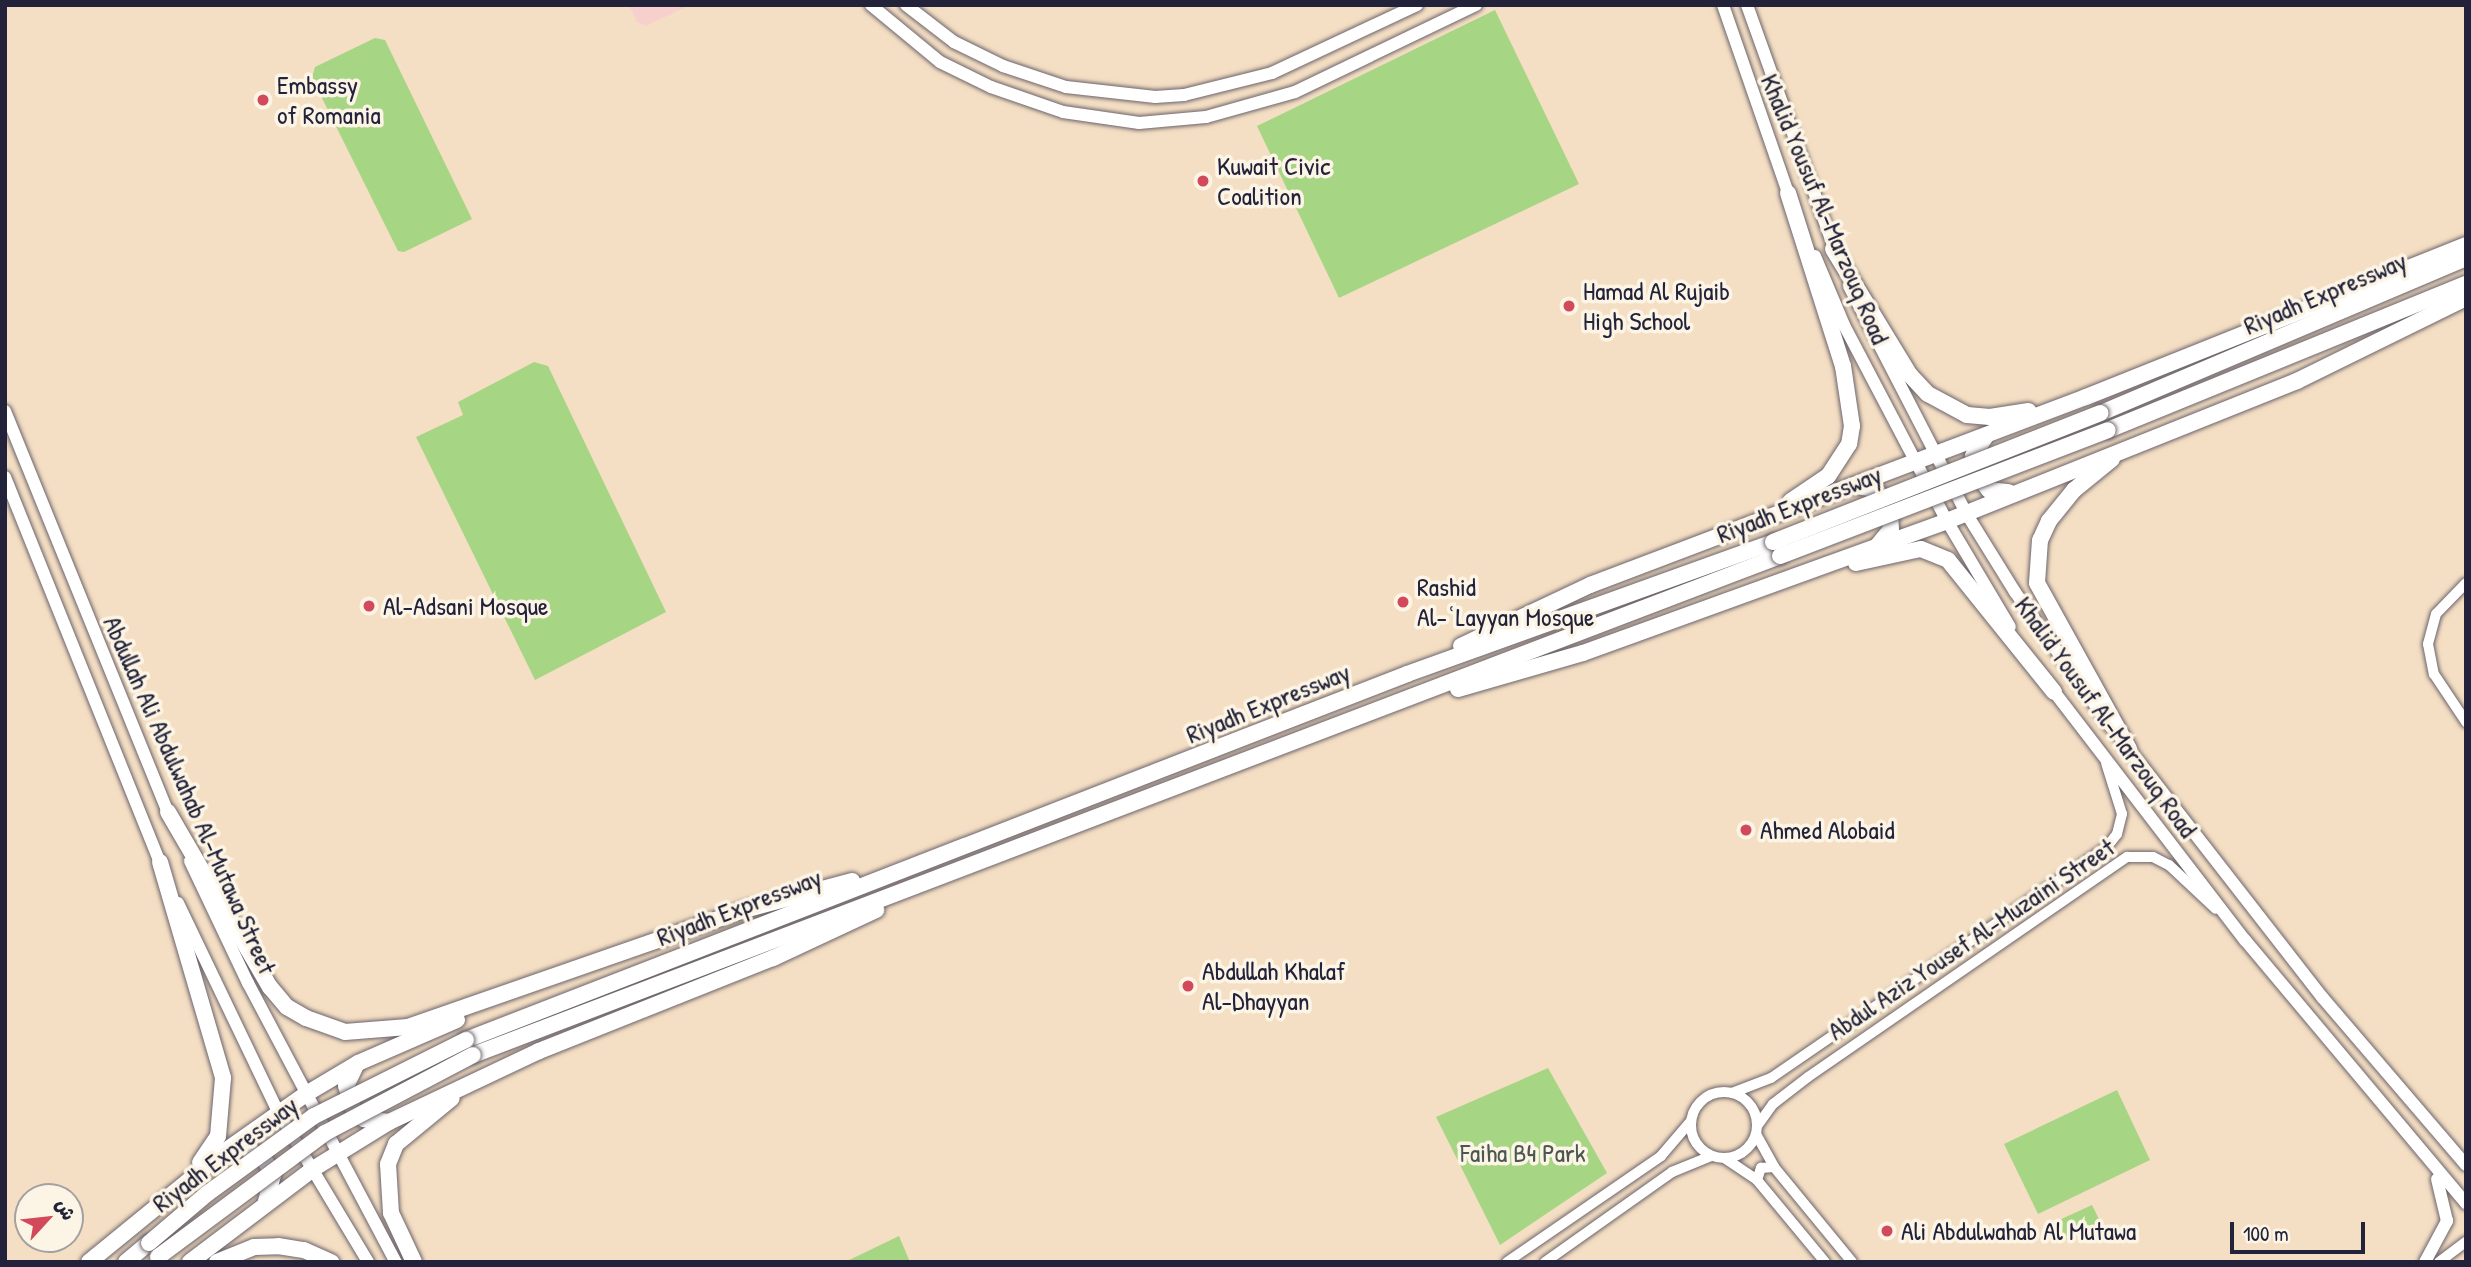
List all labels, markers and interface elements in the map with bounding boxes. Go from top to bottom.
place label: Embassy of Romania [277,69,381,130]
street label: Khalid Yousuf Al-Marzouq Road [1754,69,1896,349]
marker: Embassy of Romania [255,92,271,108]
place label: Kuwait Civic Coalition [1217,150,1330,212]
marker: Kuwait Civic Coalition [1195,173,1211,189]
street label: Riyadh Expressway [2239,245,2411,341]
place label: Hamad Al Rujaib High School [1583,275,1730,336]
marker: Hamad Al Rujaib High School [1561,298,1577,314]
street label: Riyadh Expressway [1712,458,1886,550]
place label: Rashid Al-ʿLayyan Mosque [1417,571,1594,632]
place label: Al-Adsani Mosque [383,590,548,622]
street label: Khalid Yousuf Al-Marzouq Road [2008,590,2204,844]
marker: Rashid Al-ʿLayyan Mosque [1395,594,1411,610]
marker: Al-Adsani Mosque [361,598,377,614]
street label: Abdullah Ali Abdulwahab Al-Mutawa Street [97,611,283,979]
street label: Riyadh Expressway [1182,656,1354,750]
place label: Ahmed Alobaid [1760,814,1895,846]
marker: Ahmed Alobaid [1738,822,1754,838]
street label: Abdul Aziz Yousef Al-Muzaini Street [1822,831,2120,1047]
street label: Riyadh Expressway [652,861,826,953]
place label: Abdullah Khalaf Al-Dhayyan [1202,955,1345,1016]
marker: Abdullah Khalaf Al-Dhayyan [1180,978,1196,994]
street label: Riyadh Expressway [146,1089,304,1219]
park label: Faiha B4 Park [1460,1137,1586,1169]
north arrow [14,1183,84,1253]
text: ش [50,1194,82,1225]
scale bar [2233,1208,2368,1252]
place label: Ali Abdulwahab Al Mutawa [1901,1215,2136,1247]
text: 100 m [2243,1219,2289,1248]
marker: Ali Abdulwahab Al Mutawa [1879,1223,1895,1239]

